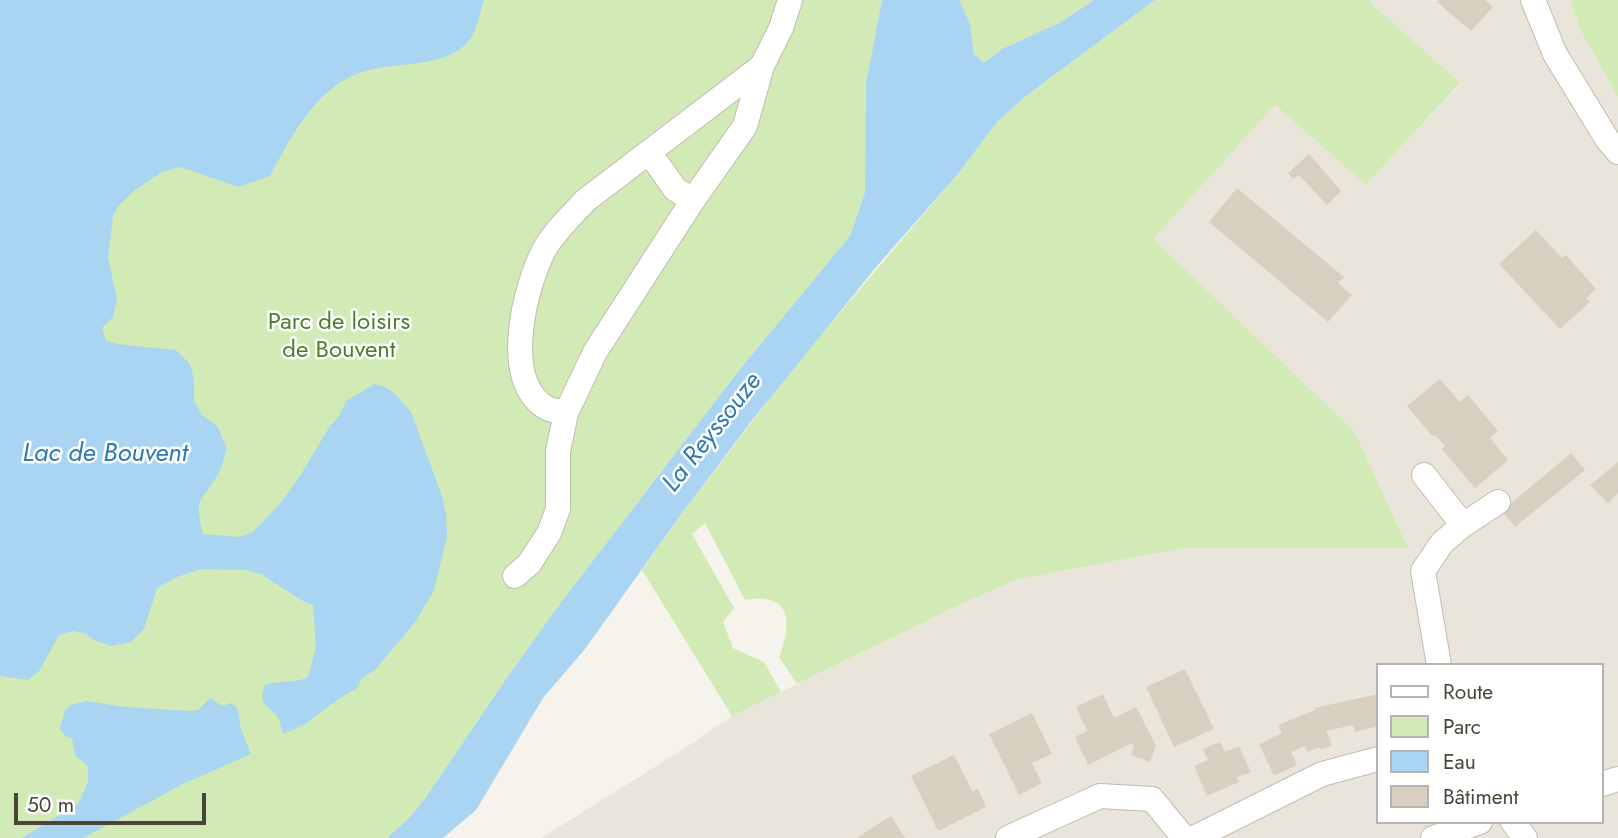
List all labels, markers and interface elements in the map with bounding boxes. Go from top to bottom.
park label: Parc de loisirs de Bouvent [268,309,410,365]
water label: La Reyssouze [657,367,769,499]
water label: Lac de Bouvent [23,439,187,471]
legend [1376,663,1604,824]
text: Route [1443,677,1493,707]
text: Parc [1443,712,1481,742]
text: Eau [1443,747,1476,777]
scale bar [18,778,210,822]
text: Bâtiment [1443,782,1519,812]
text: 50 m [27,790,74,820]

